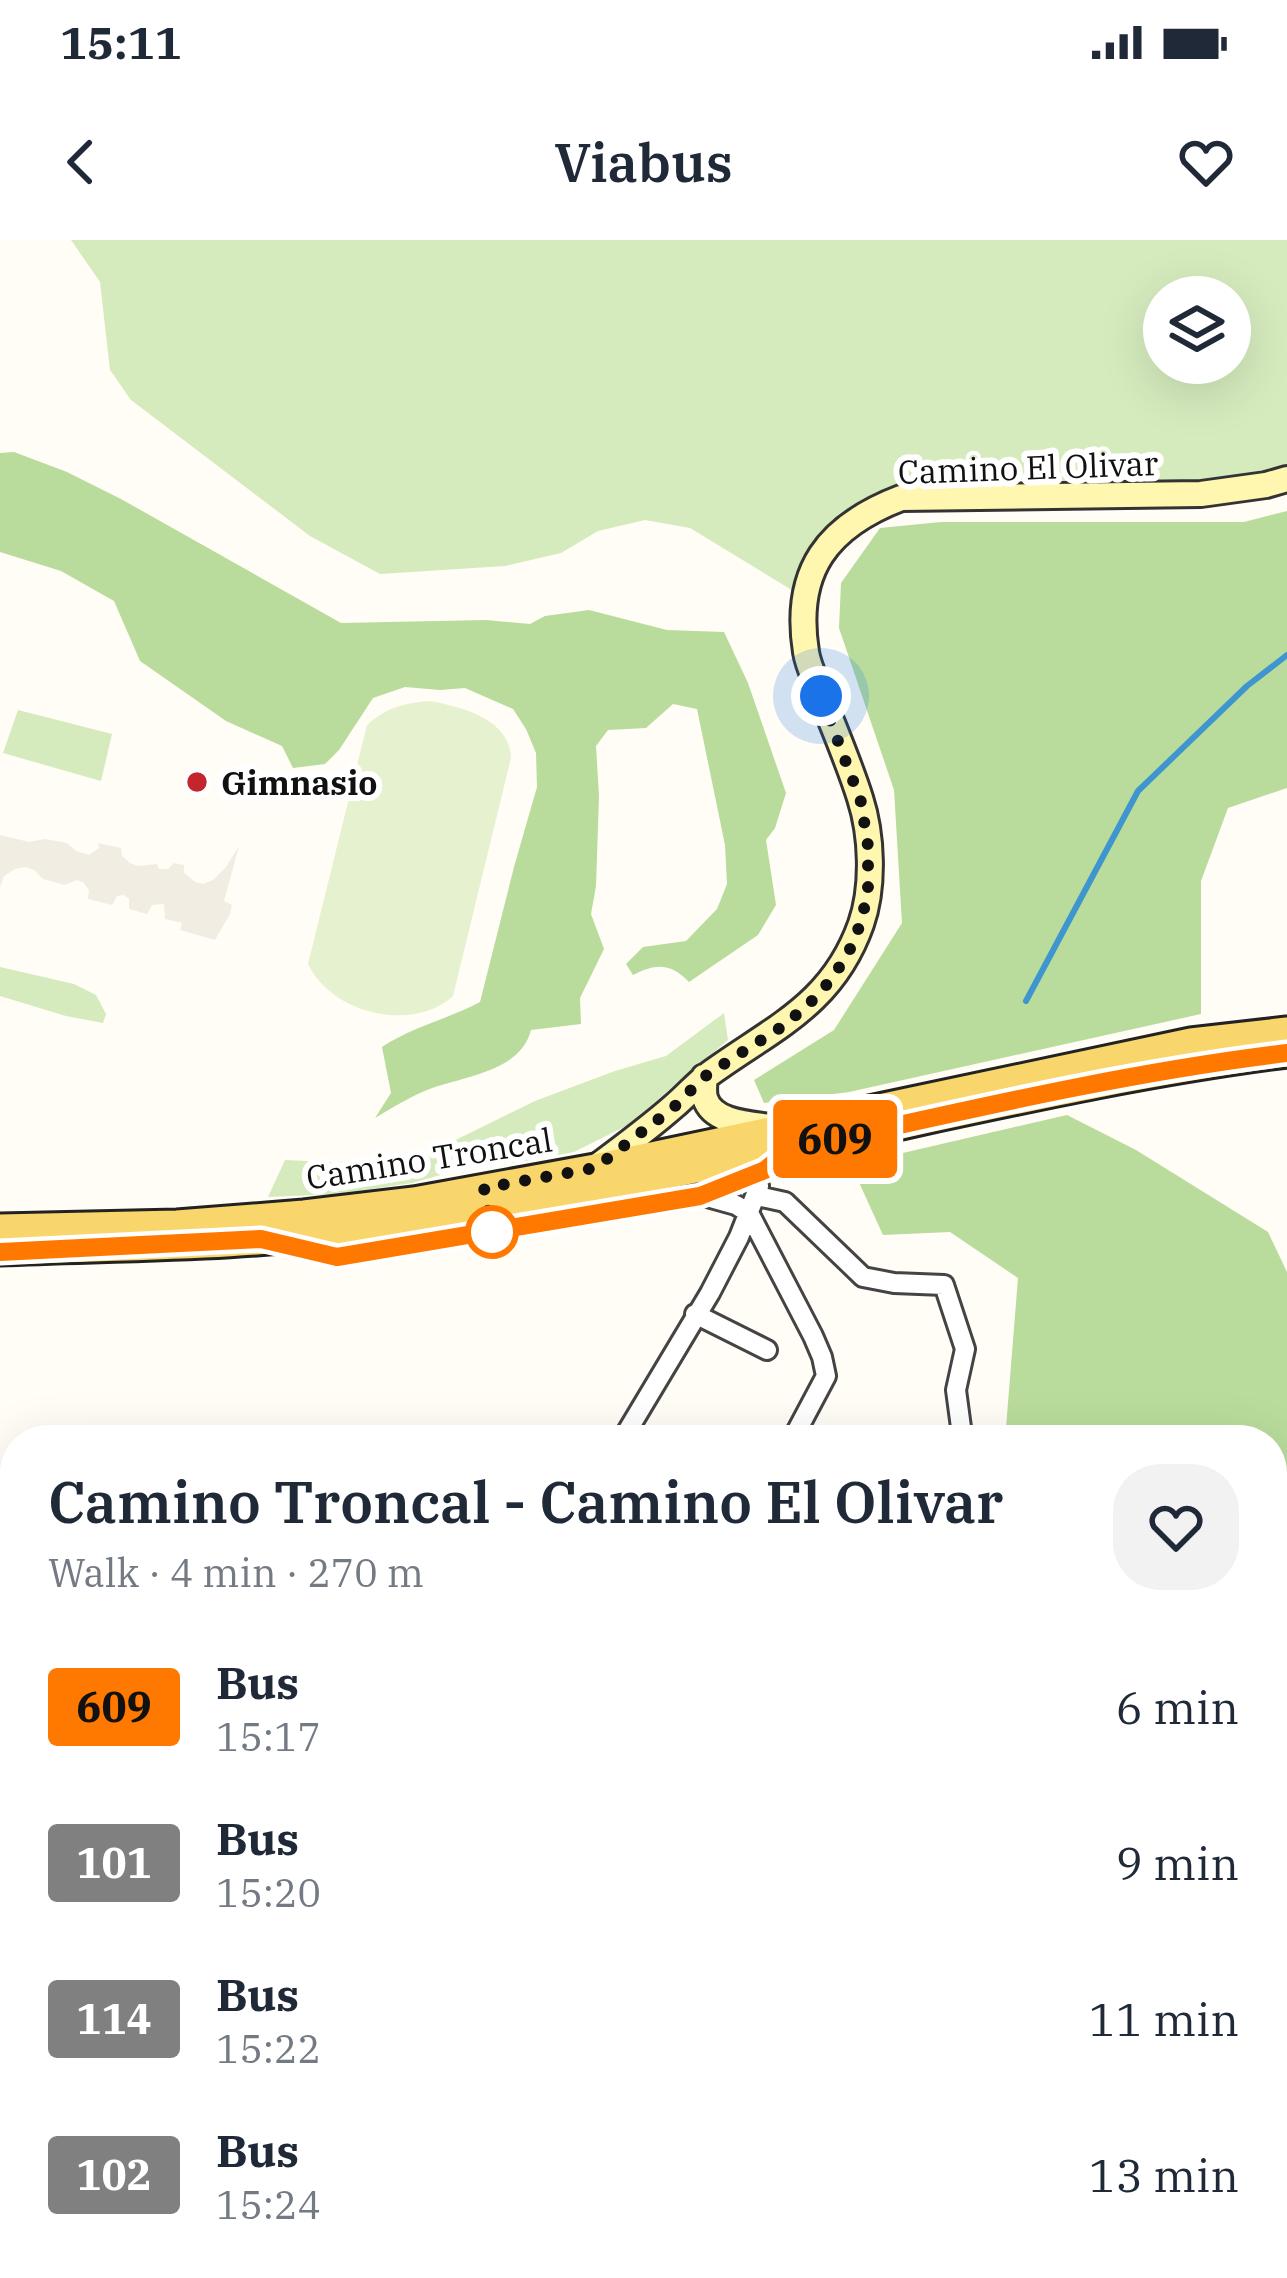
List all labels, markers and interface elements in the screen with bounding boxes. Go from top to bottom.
text: 15:11 [60,13,182,71]
text: Viabus [554,127,733,197]
icon: back [48,129,114,195]
icon: heart [1173,129,1239,195]
map controls [1143,276,1251,384]
button: layers [1143,276,1251,384]
street label: Camino El Olivar [897,441,1159,493]
your location [791,666,851,726]
place label: Gimnasio [221,761,377,804]
marker: Gimnasio [184,769,210,795]
line badge: 609 [766,1100,904,1178]
text: 609 [797,1111,873,1166]
street label: Camino Troncal [303,1117,555,1199]
unlabelled marker [467,1207,517,1257]
button: heart [1113,1464,1239,1590]
text: Camino Troncal - Camino El Olivar [48,1465,1003,1539]
text: Walk · 4 min · 270 m [48,1547,424,1598]
text: Bus [216,1653,299,1711]
text: 6 min [1116,1678,1239,1736]
text: 609 [76,1679,152,1734]
text: 15:17 [216,1711,321,1762]
text: Bus [216,1809,299,1867]
text: 9 min [1116,1834,1239,1892]
text: 101 [76,1835,152,1890]
text: 15:20 [216,1867,321,1918]
text: Bus [216,1965,299,2023]
text: 11 min [1089,1990,1239,2048]
text: 114 [76,1991,152,2046]
text: 15:22 [216,2023,321,2074]
text: Bus [216,2121,299,2179]
text: 13 min [1089,2146,1239,2204]
text: 102 [76,2147,152,2202]
text: 15:24 [216,2179,321,2230]

